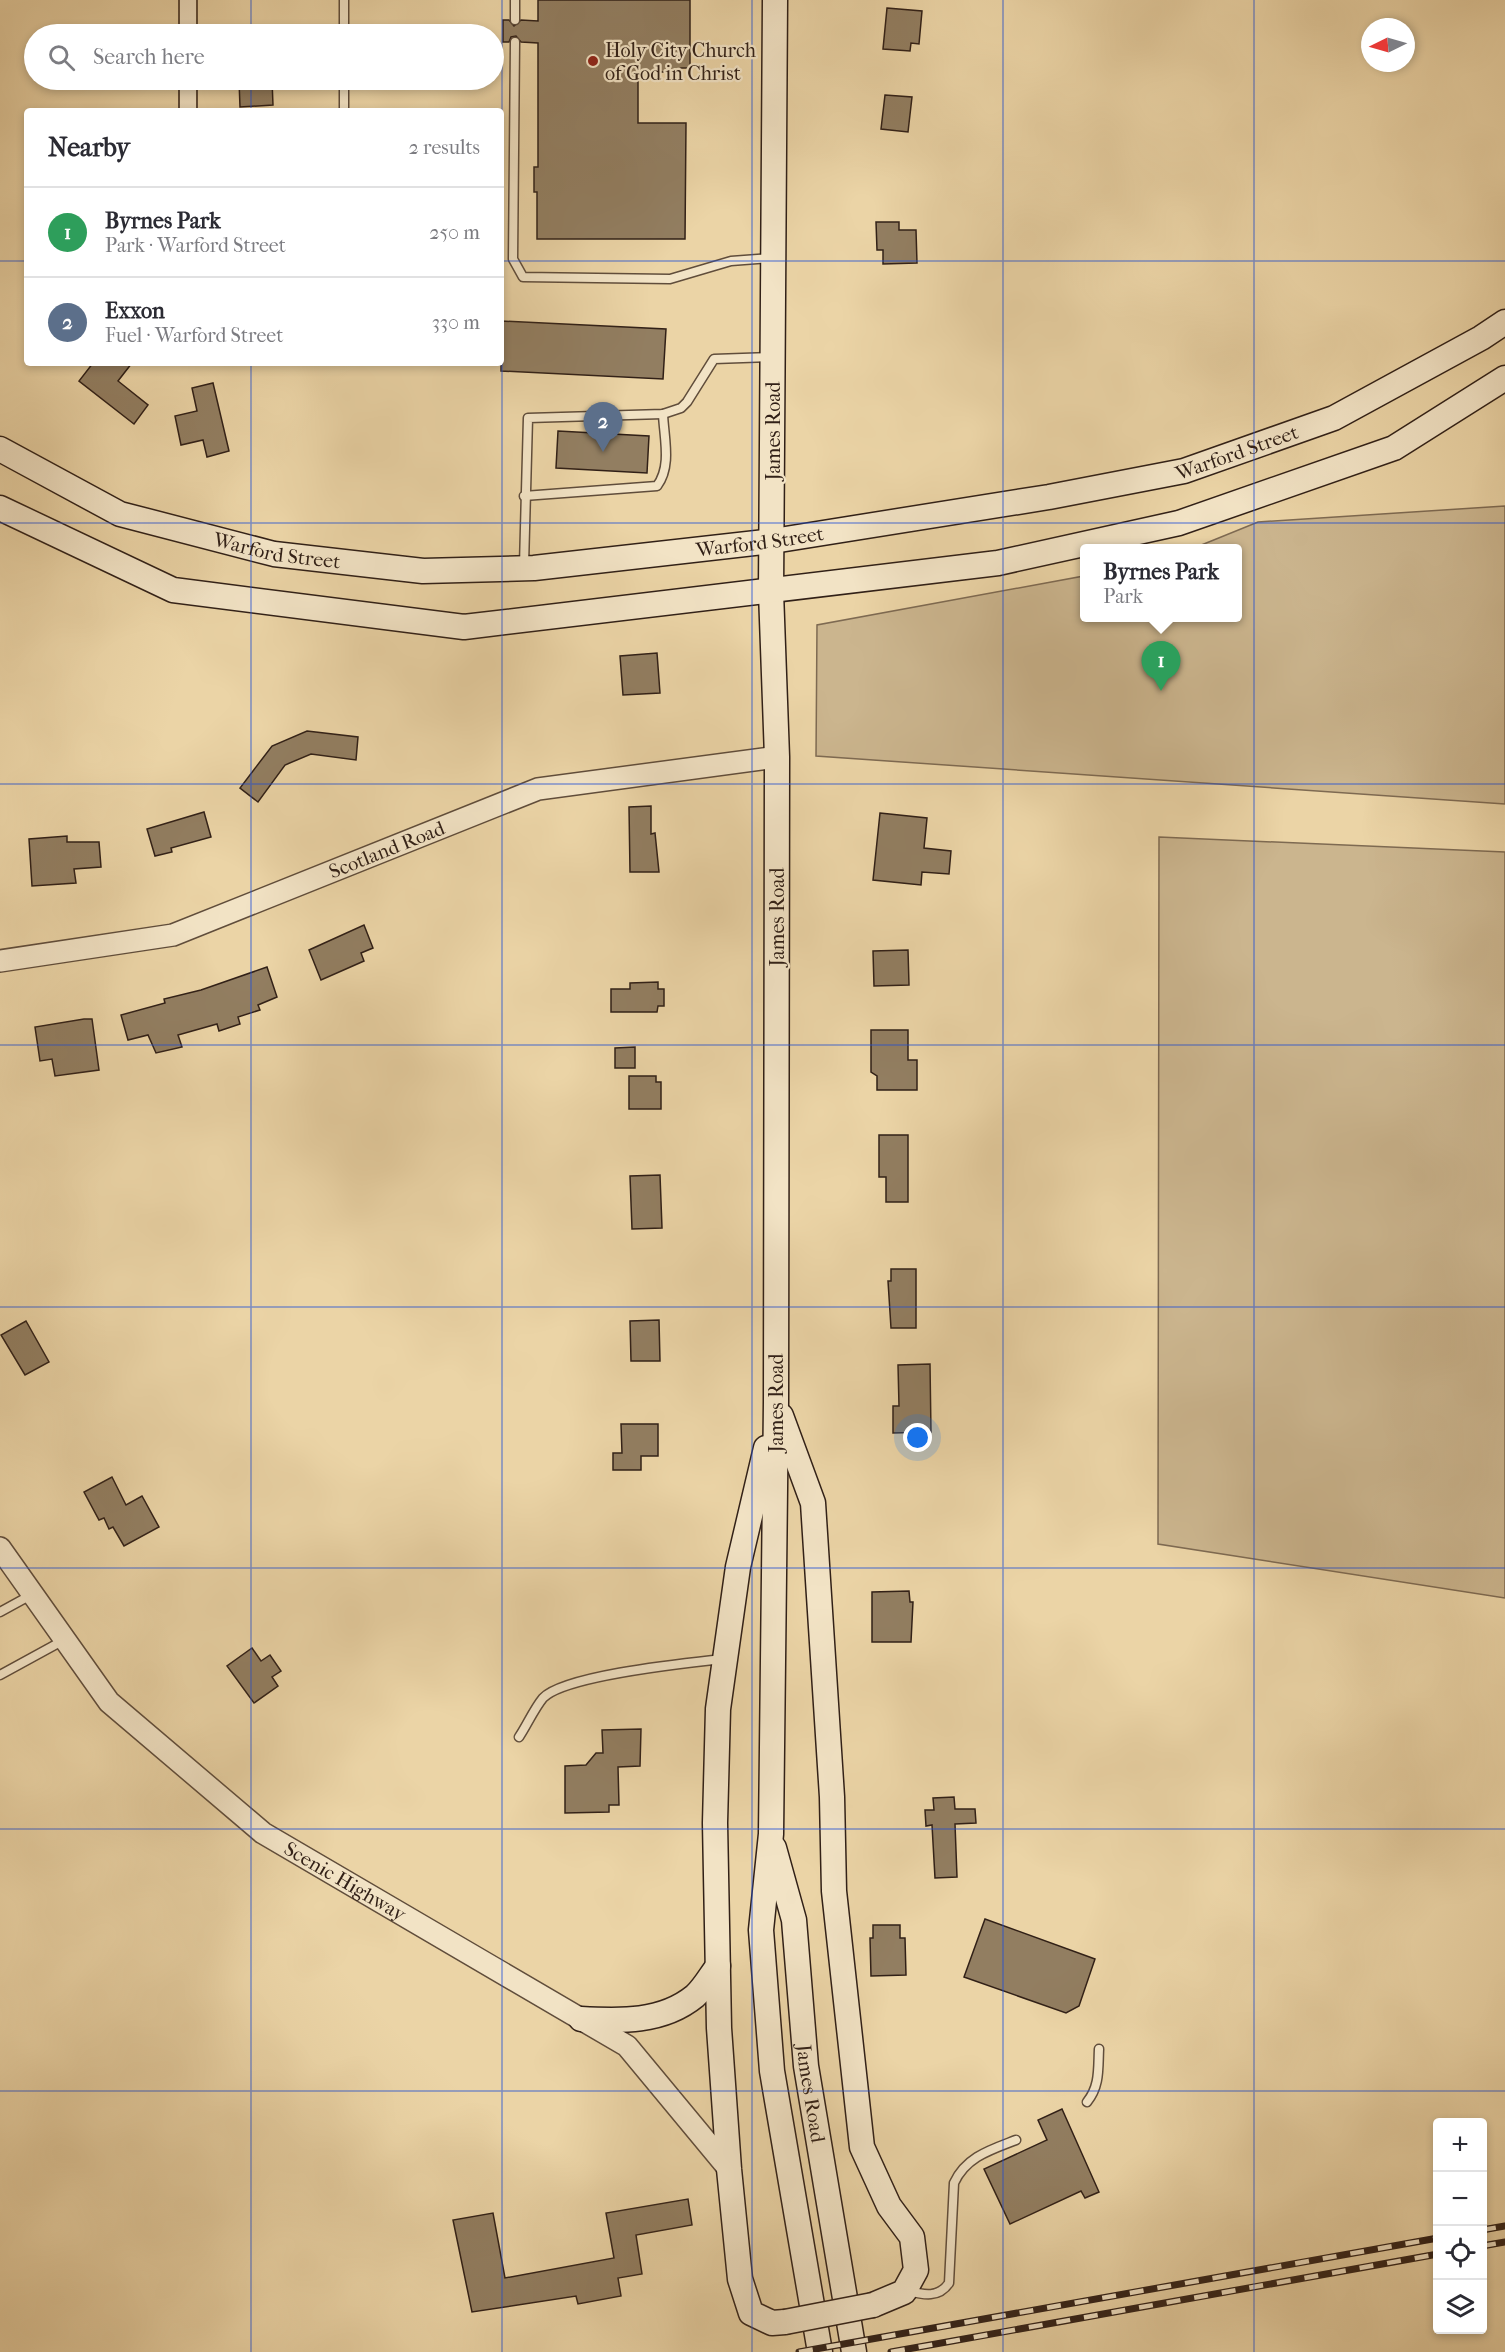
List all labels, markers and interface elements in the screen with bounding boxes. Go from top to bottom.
north arrow [1361,18,1415,72]
search box [24,24,504,90]
place label: Holy City Church of God in Christ [605,39,757,85]
icon: search [45,41,78,74]
text: Search here [93,44,205,70]
marker: Holy City Church of God in Christ [586,54,600,68]
text: Nearby [48,132,130,163]
text: 2 results [409,136,480,159]
text: Byrnes Park [105,208,221,234]
text: 1 [64,221,71,244]
text: 250 m [429,221,480,244]
text: Park · Warford Street [105,234,286,257]
text: Exxon [105,298,165,324]
text: 2 [62,311,73,334]
text: 330 m [432,311,480,334]
text: Fuel · Warford Street [105,324,283,347]
street label: James Road [762,380,785,482]
pin: 2 [584,402,622,452]
street label: Warford Street [1171,420,1301,485]
street label: Warford Street [694,522,825,561]
street label: Warford Street [210,527,342,573]
popup [1080,544,1242,622]
text: Byrnes Park [1103,559,1219,585]
text: Park [1103,585,1143,608]
pin: 1 [1142,642,1180,691]
street label: Scotland Road [325,816,449,883]
street label: James Road [766,866,789,968]
street label: James Road [765,1352,788,1454]
your location [903,1423,932,1452]
street label: Scenic Highway [280,1837,411,1926]
street label: James Road [793,2041,830,2145]
map controls [1433,2118,1487,2334]
button: + [1433,2118,1487,2172]
button: − [1433,2172,1487,2226]
button: locate [1433,2226,1487,2280]
button: layers [1433,2280,1487,2334]

